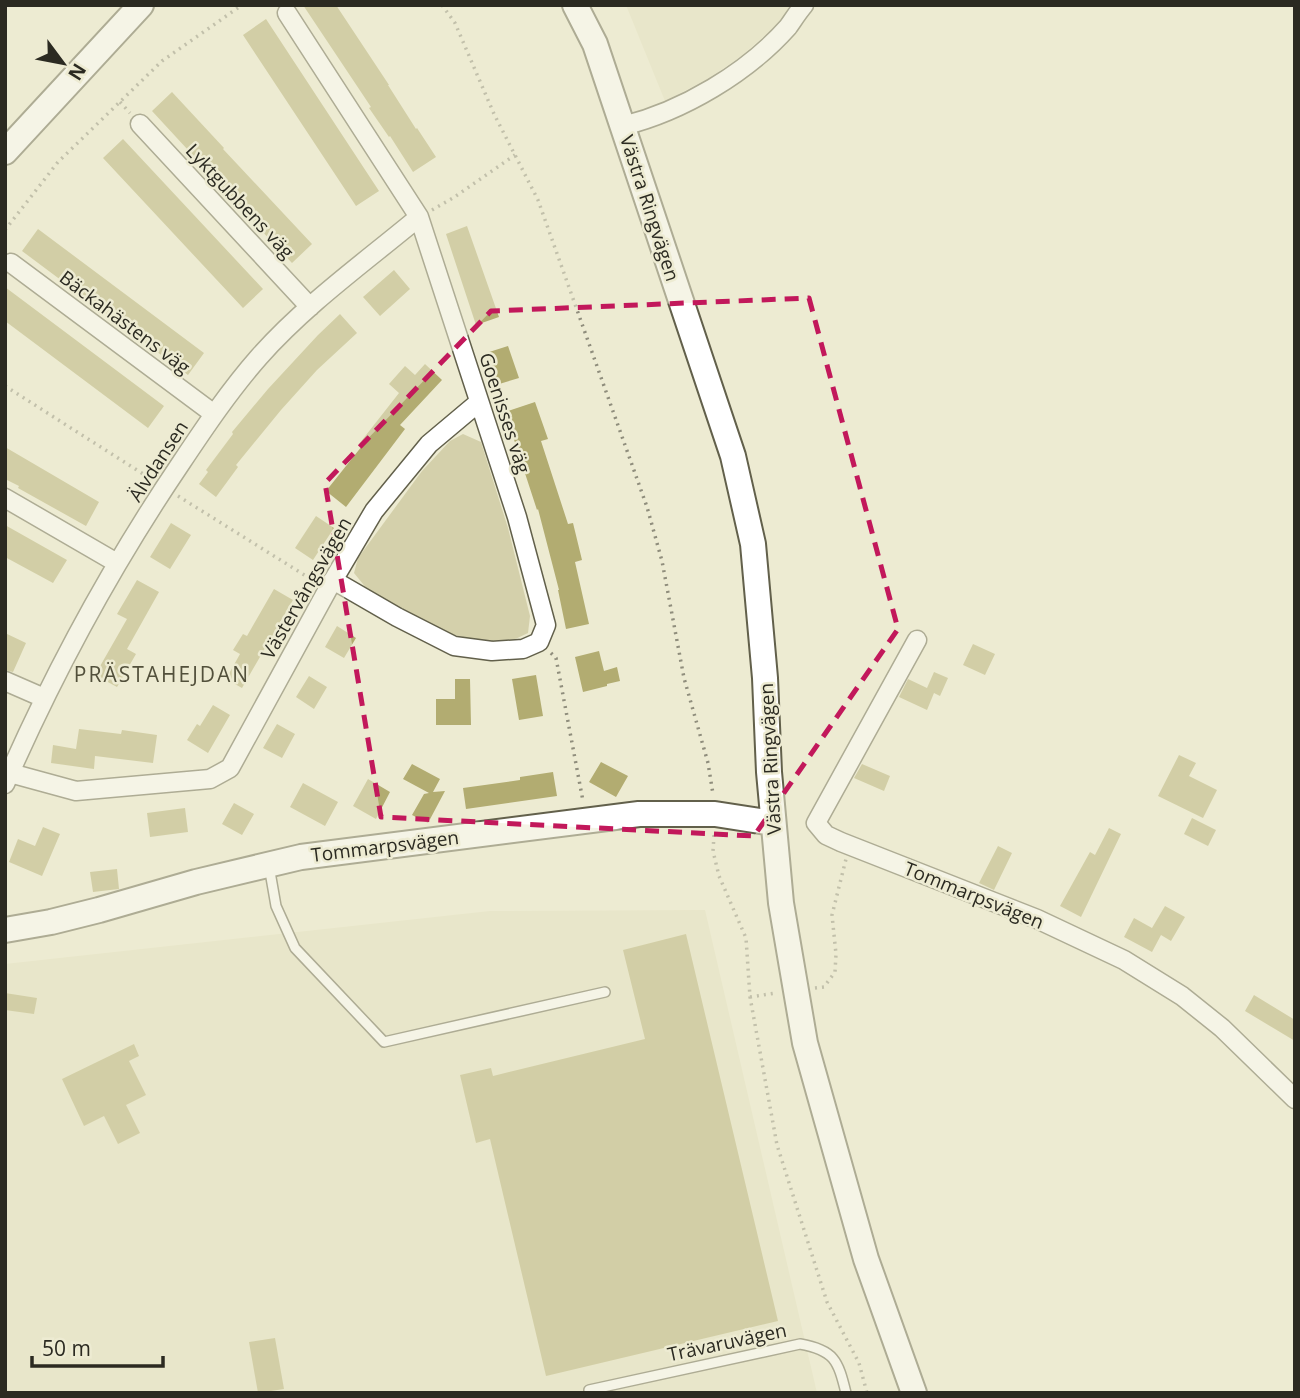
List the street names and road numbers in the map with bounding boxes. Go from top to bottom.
street label: Västra Ringvägen [614,132,686,284]
street label: Lyktgubbens väg [180,138,300,264]
street label: Bäckahästens väg [54,264,196,380]
street label: Goenisses väg [473,349,537,477]
street label: Älvdansen [122,416,194,506]
street label: Västervångsvägen [255,512,357,664]
street label: Västra Ringvägen [753,682,787,836]
street label: Tommarpsvägen [310,824,460,868]
street label: Tommarpsvägen [900,855,1048,935]
street label: Trävaruvägen [665,1317,789,1367]

